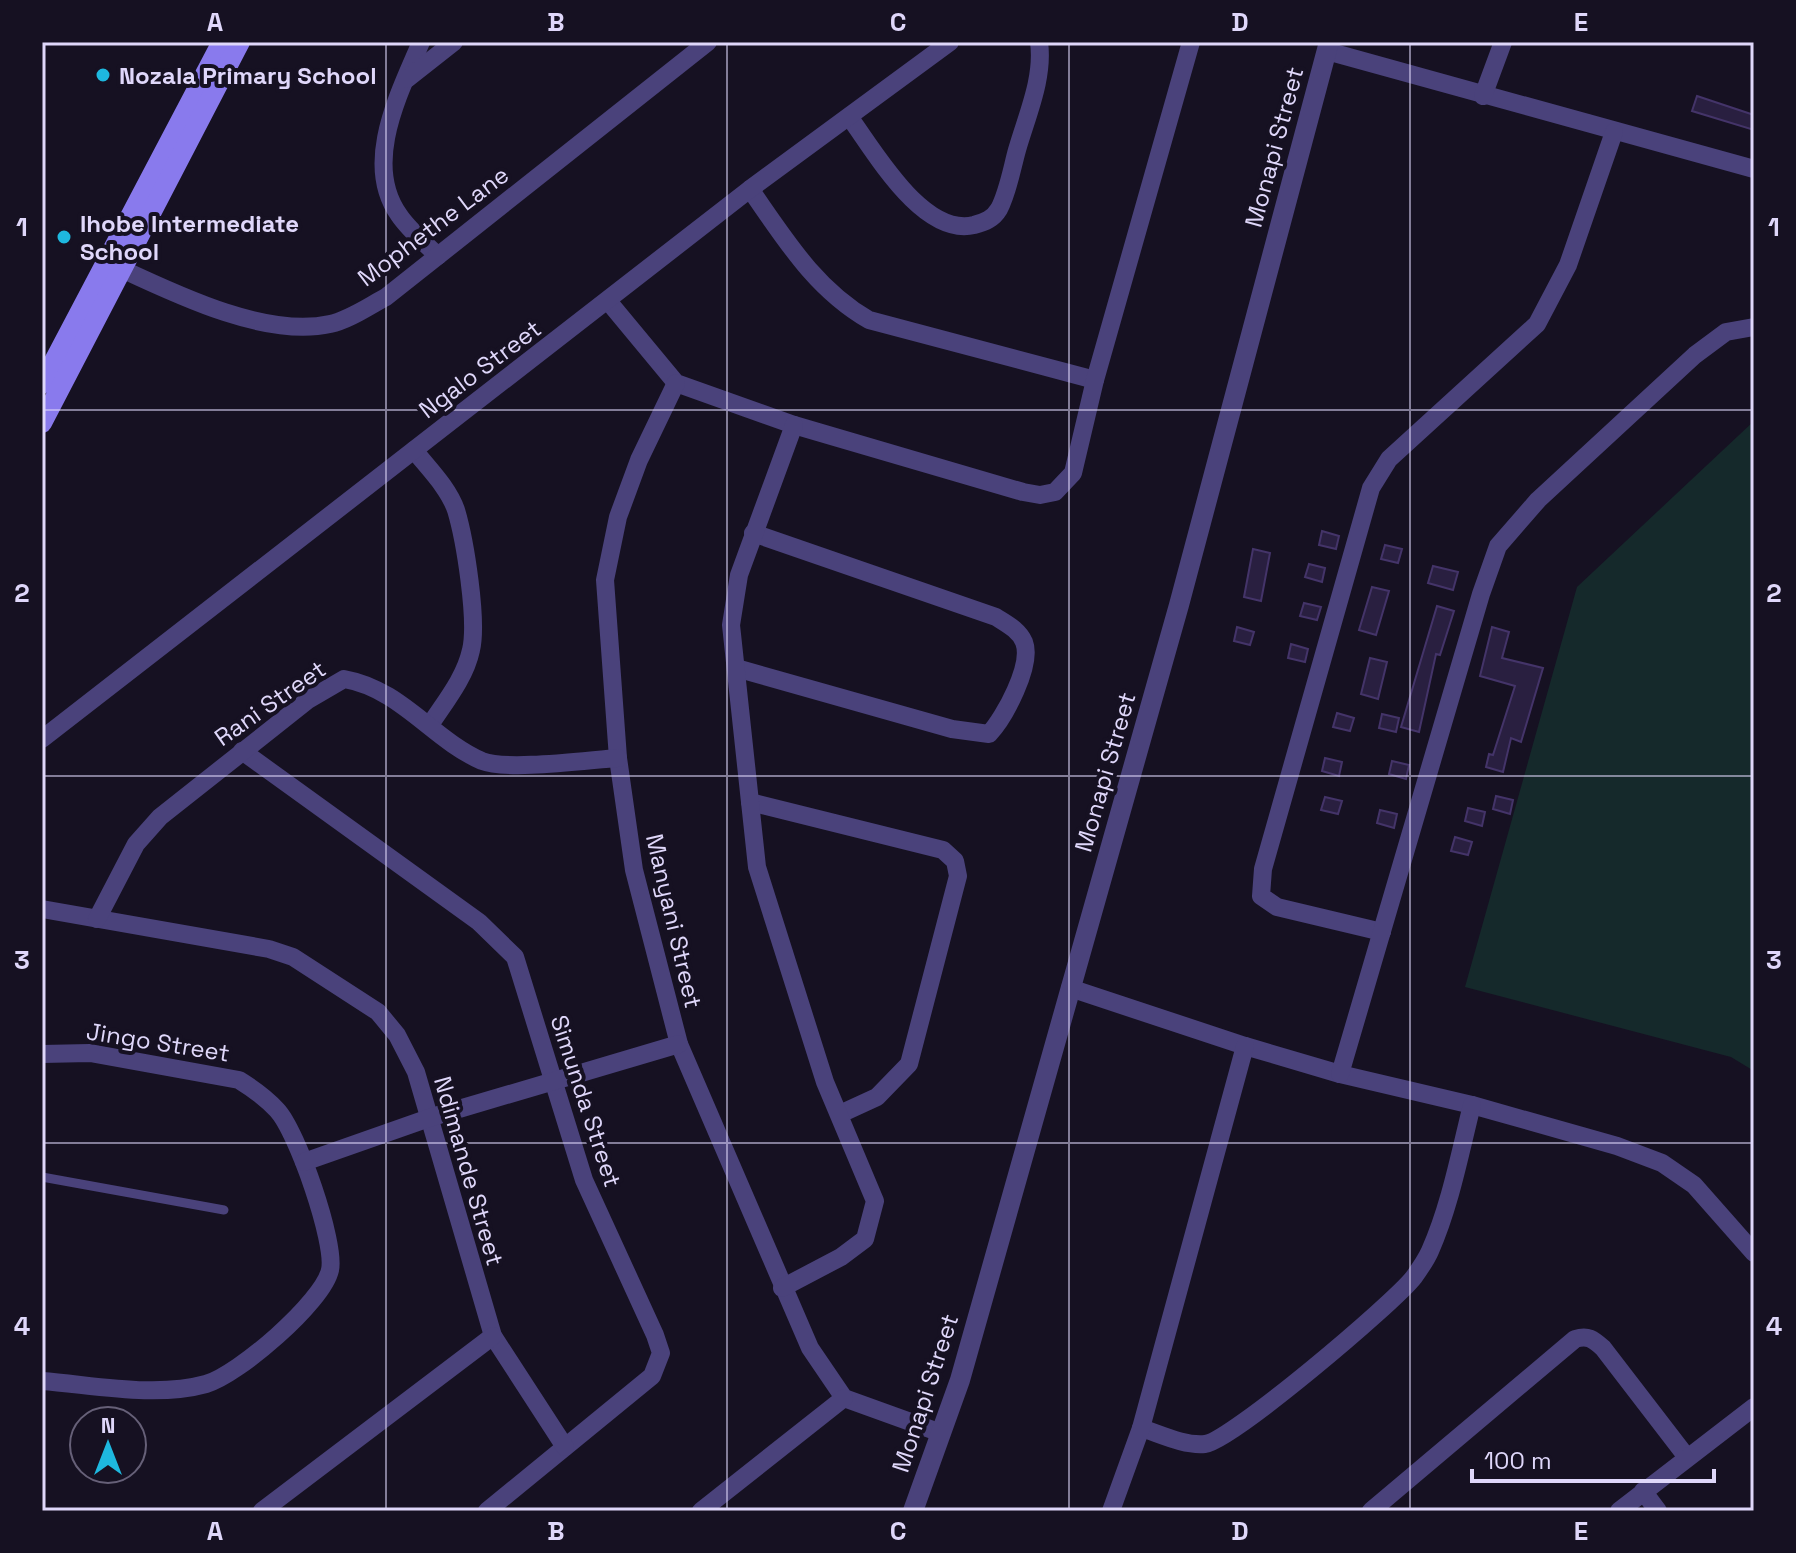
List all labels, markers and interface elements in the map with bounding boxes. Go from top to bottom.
text: A [207,5,224,39]
text: B [547,5,565,39]
text: C [890,5,906,39]
text: D [1231,5,1249,39]
text: E [1574,5,1588,39]
place label: Nozala Primary School [119,60,377,91]
street label: Monapi Street [1238,63,1310,231]
marker: Nozala Primary School [94,66,112,84]
street label: Mophethe Lane [351,159,515,293]
place label: Ihobe Intermediate School [80,208,299,267]
text: 1 [16,210,28,244]
text: 1 [1768,210,1780,244]
marker: Ihobe Intermediate School [55,228,73,246]
street label: Ngalo Street [413,313,547,425]
text: 2 [14,576,30,610]
text: 2 [1766,576,1782,610]
street label: Rani Street [208,653,332,753]
street label: Monapi Street [1067,688,1143,856]
street label: Manyani Street [639,831,709,1011]
text: 3 [14,943,30,977]
text: 3 [1766,943,1782,977]
street label: Simunda Street [544,1011,628,1191]
street label: Jingo Street [84,1015,232,1069]
street label: Ndimande Street [427,1073,511,1269]
text: 4 [14,1309,30,1343]
text: 4 [1766,1309,1782,1343]
street label: Monapi Street [885,1310,965,1476]
north arrow [68,1405,148,1485]
text: N [101,1411,115,1439]
scale bar [1472,1433,1714,1483]
text: 100 m [1484,1445,1552,1476]
text: A [207,1514,224,1548]
text: B [547,1514,565,1548]
text: C [890,1514,906,1548]
text: D [1231,1514,1249,1548]
text: E [1574,1514,1588,1548]

